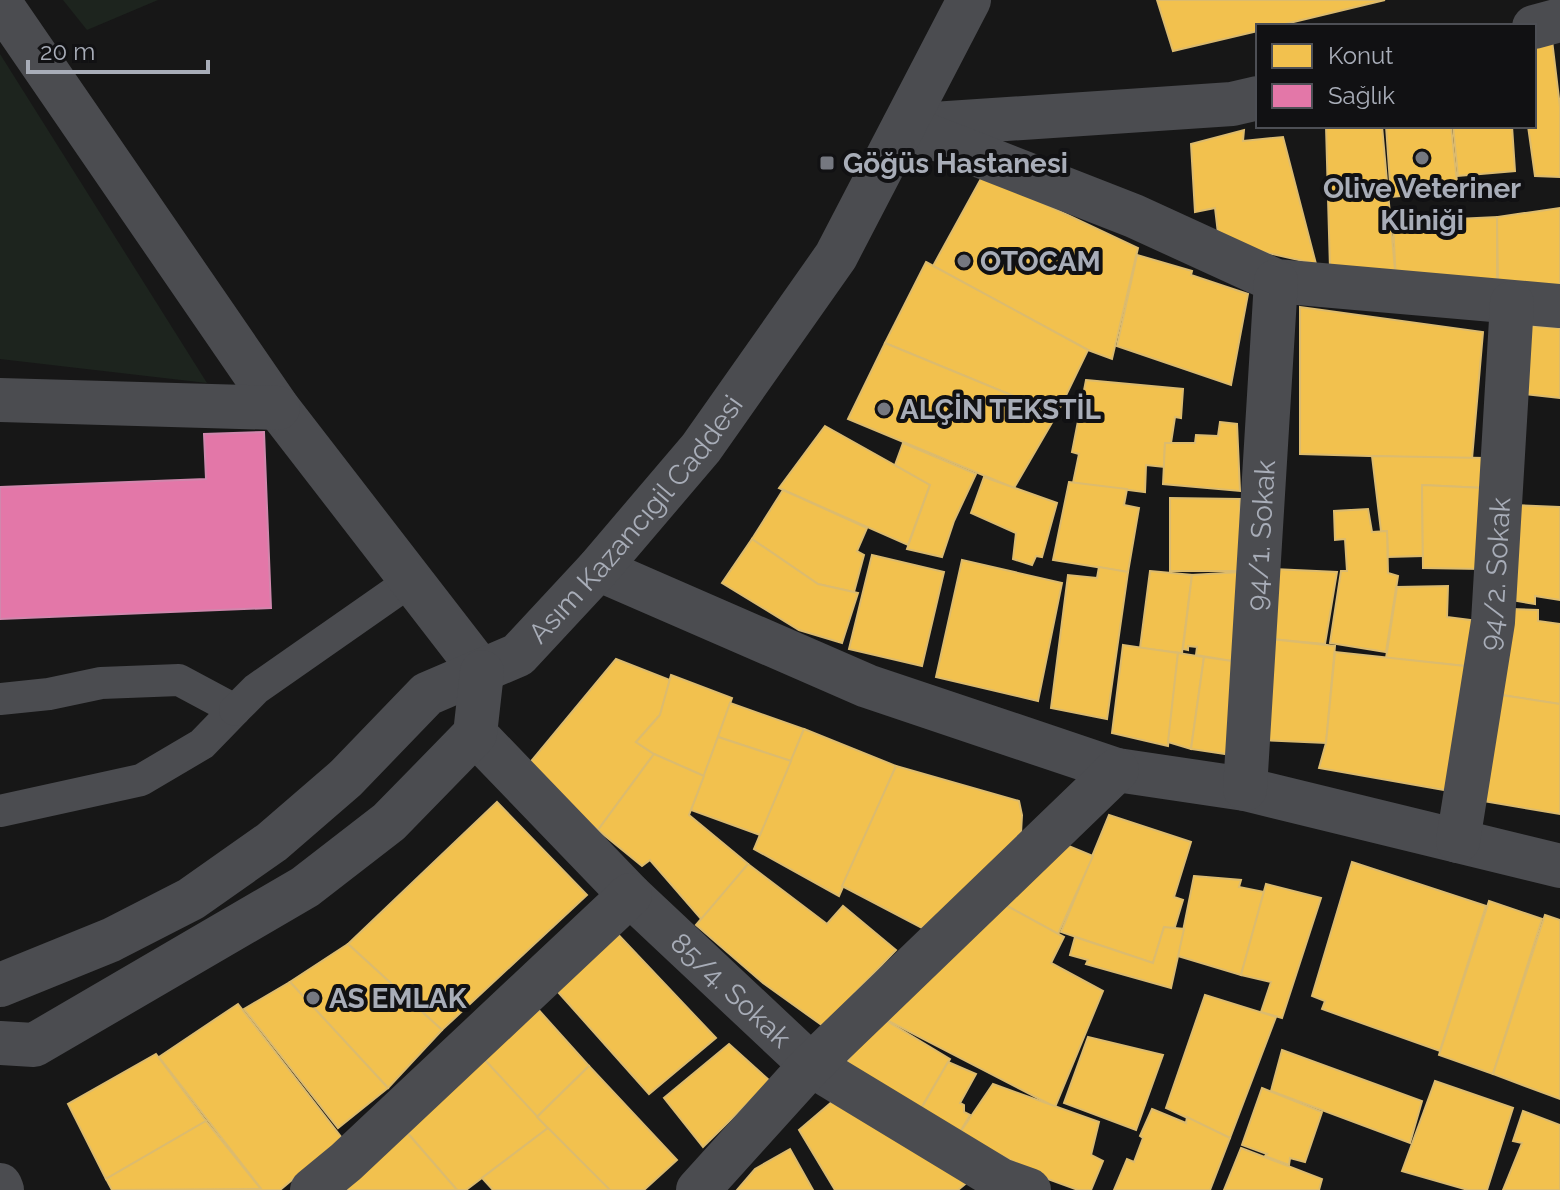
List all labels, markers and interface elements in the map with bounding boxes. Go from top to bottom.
scale bar [28,24,208,74]
legend [1256,24,1536,128]
text: 20 m [40,37,95,66]
text: Konut [1328,41,1393,70]
text: Sağlık [1328,81,1395,110]
place label: Göğüs Hastanesi [843,147,1068,180]
marker: Olive Veteriner Kliniği [1413,149,1431,167]
marker: Göğüs Hastanesi [818,154,836,172]
place label: Olive Veteriner Kliniği [1323,172,1521,237]
place label: OTOCAM [980,245,1101,278]
marker: OTOCAM [955,252,973,270]
street label: Asım Kazancıgil Caddesi [521,389,749,650]
place label: ALÇİN TEKSTİL [900,393,1102,426]
marker: ALÇİN TEKSTİL [875,400,893,418]
street label: 94/1. Sokak [1239,459,1282,612]
street label: 94/2. Sokak [1472,496,1517,653]
street label: 85/4. Sokak [664,926,798,1054]
place label: AS EMLAK [329,982,468,1015]
marker: AS EMLAK [304,989,322,1007]

